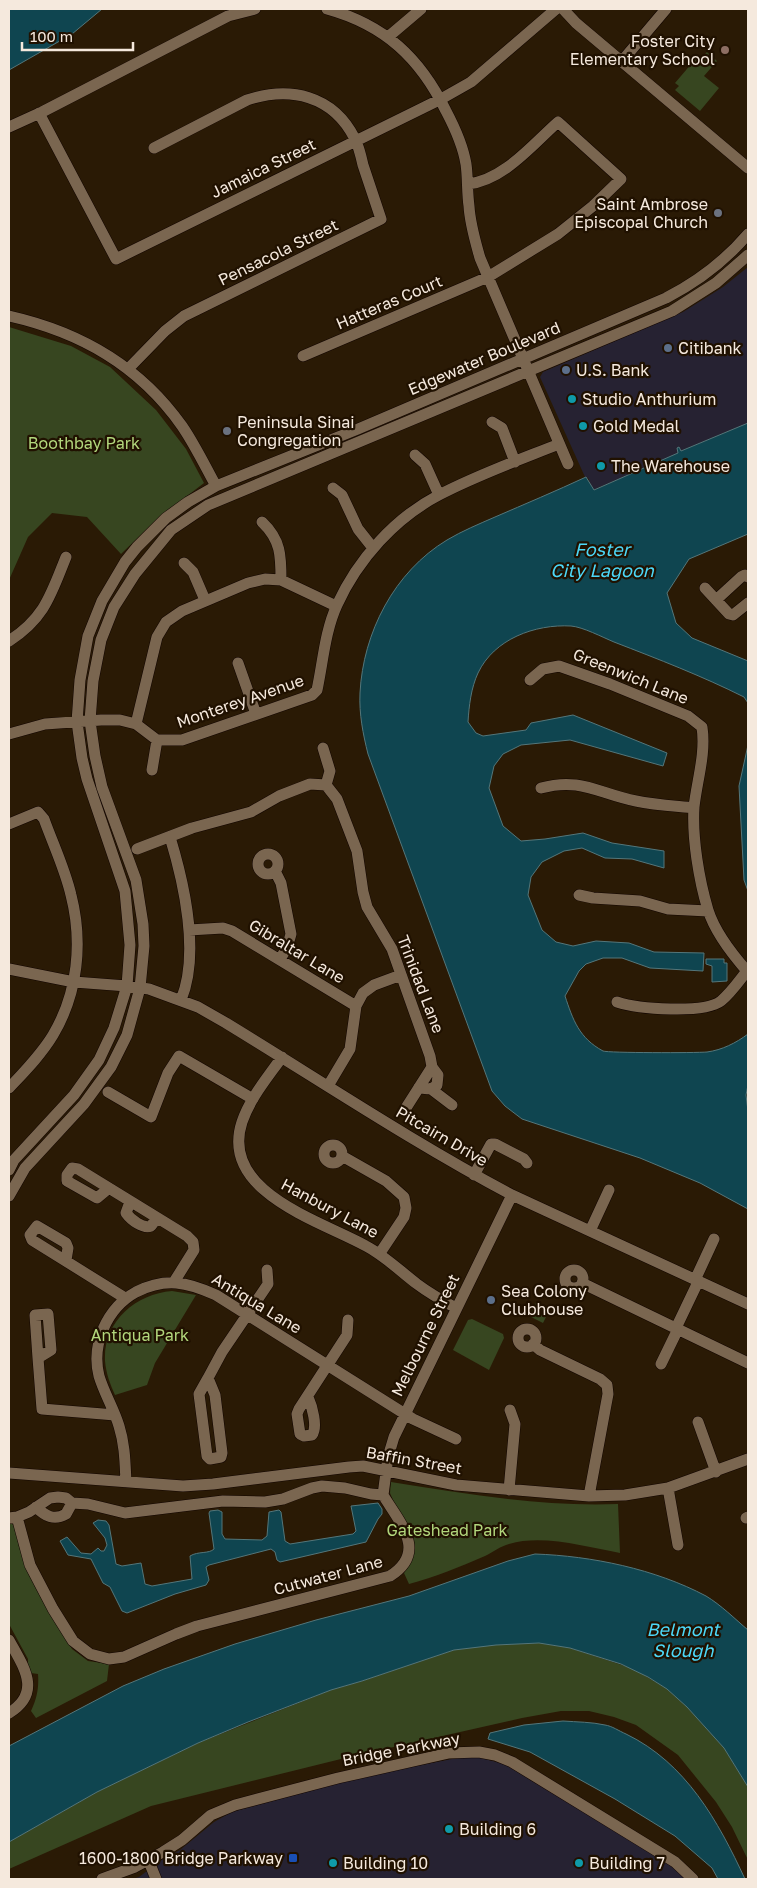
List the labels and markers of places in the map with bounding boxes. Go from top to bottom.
place label: Foster City Elementary School [570,31,715,69]
marker: Foster City Elementary School [719,44,731,56]
place label: Saint Ambrose Episcopal Church [574,194,708,232]
marker: Saint Ambrose Episcopal Church [712,207,724,219]
place label: Citibank [678,338,742,358]
marker: Citibank [662,342,674,354]
place label: U.S. Bank [576,360,649,380]
marker: U.S. Bank [560,364,572,376]
place label: Studio Anthurium [582,389,716,409]
marker: Studio Anthurium [566,393,578,405]
place label: Peninsula Sinai Congregation [237,412,355,450]
place label: Gold Medal [593,416,680,436]
marker: Gold Medal [577,420,589,432]
marker: Peninsula Sinai Congregation [221,425,233,437]
place label: The Warehouse [611,456,730,476]
marker: The Warehouse [595,460,607,472]
place label: Sea Colony Clubhouse [501,1281,587,1319]
marker: Sea Colony Clubhouse [485,1294,497,1306]
place label: Building 6 [459,1819,536,1839]
marker: Building 6 [443,1823,455,1835]
place label: 1600-1800 Bridge Parkway [79,1848,283,1868]
marker: 1600-1800 Bridge Parkway [287,1852,299,1864]
place label: Building 10 [343,1853,428,1873]
place label: Building 7 [589,1853,665,1873]
marker: Building 10 [327,1857,339,1869]
marker: Building 7 [573,1857,585,1869]

